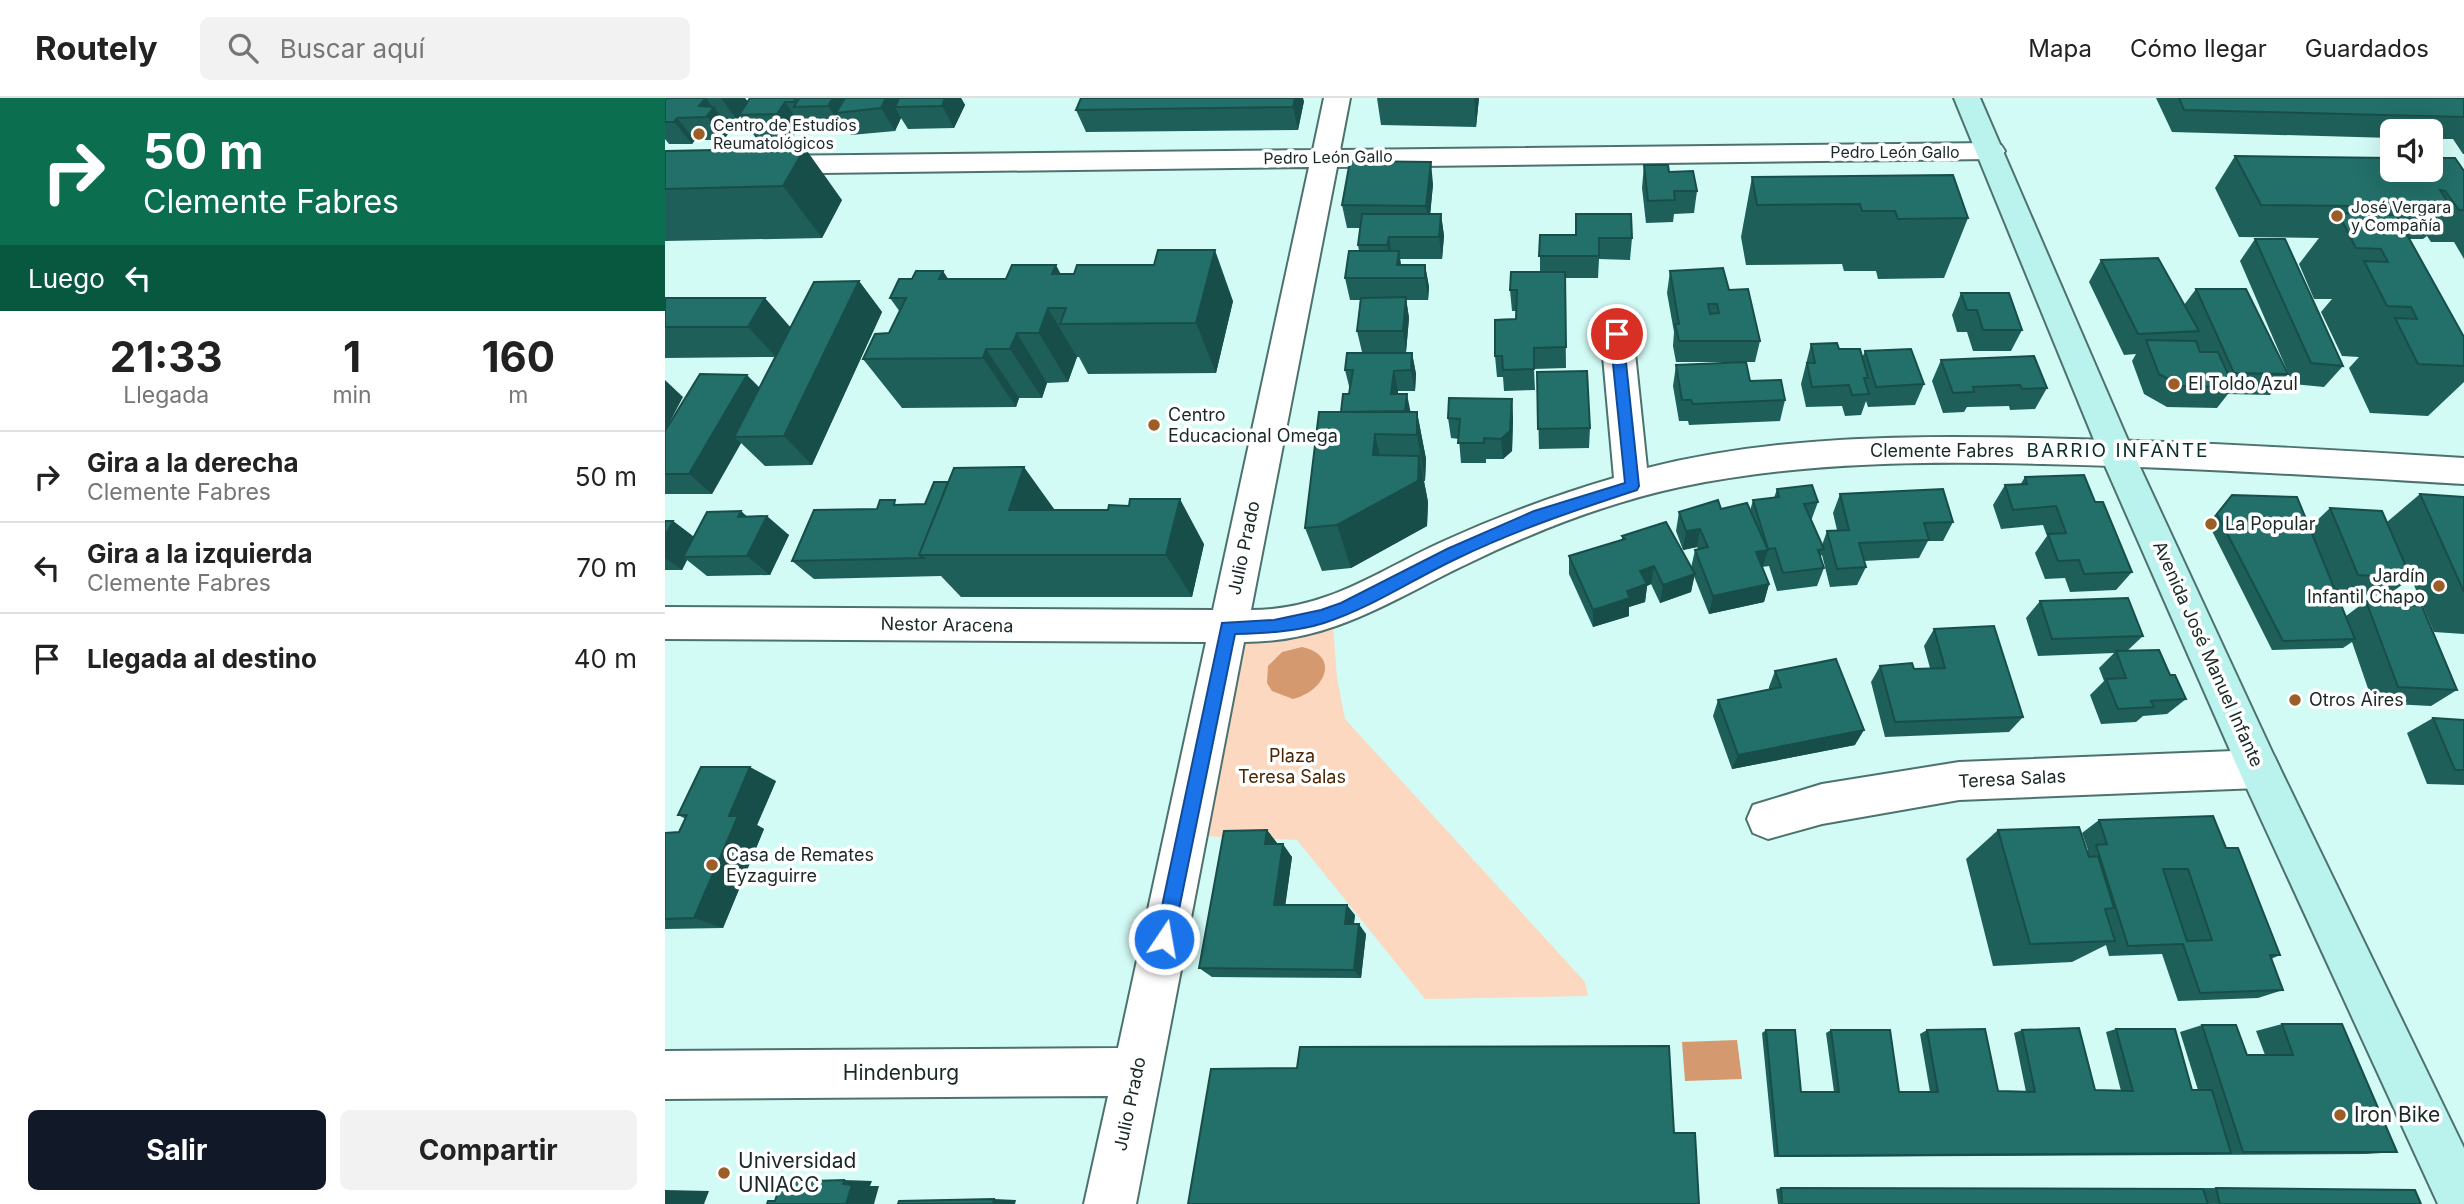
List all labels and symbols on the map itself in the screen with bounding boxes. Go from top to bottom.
place label: Centro de Estudios Reumatológicos [713,115,857,153]
marker: Centro de Estudios Reumatológicos [691,126,707,142]
street label: Pedro León Gallo [1830,142,1960,162]
street label: Pedro León Gallo [1263,146,1393,168]
place label: José Vergara y Compañía [2351,197,2451,235]
marker: José Vergara y Compañía [2329,208,2345,224]
pin [1587,304,1647,364]
place label: El Toldo Azul [2188,373,2298,394]
marker: El Toldo Azul [2166,376,2182,392]
place label: Centro Educacional Omega [1168,404,1338,446]
marker: Centro Educacional Omega [1146,417,1162,433]
district label: BARRIO INFANTE [2027,439,2210,462]
street label: Clemente Fabres [1870,440,2014,461]
street label: Julio Prado [1223,499,1264,597]
place label: La Popular [2225,513,2316,534]
marker: La Popular [2203,516,2219,532]
street label: Avenida José Manuel Infante [2149,538,2268,770]
place label: Jardín Infantil Chapo [2307,565,2425,607]
marker: Jardín Infantil Chapo [2431,578,2447,594]
street label: Nestor Aracena [880,613,1014,636]
place label: Otros Aires [2309,689,2404,710]
marker: Otros Aires [2287,692,2303,708]
park label: Plaza Teresa Salas [1238,745,1346,787]
street label: Teresa Salas [1958,765,2066,792]
place label: Casa de Remates Eyzaguirre [726,844,874,886]
marker: Casa de Remates Eyzaguirre [704,857,720,873]
position arrow [1127,902,1201,976]
street label: Julio Prado [1109,1055,1150,1153]
street label: Hindenburg [843,1060,959,1085]
place label: Iron Bike [2354,1102,2440,1127]
marker: Iron Bike [2332,1107,2348,1123]
place label: Universidad UNIACC [738,1148,856,1197]
marker: Universidad UNIACC [716,1165,732,1181]

